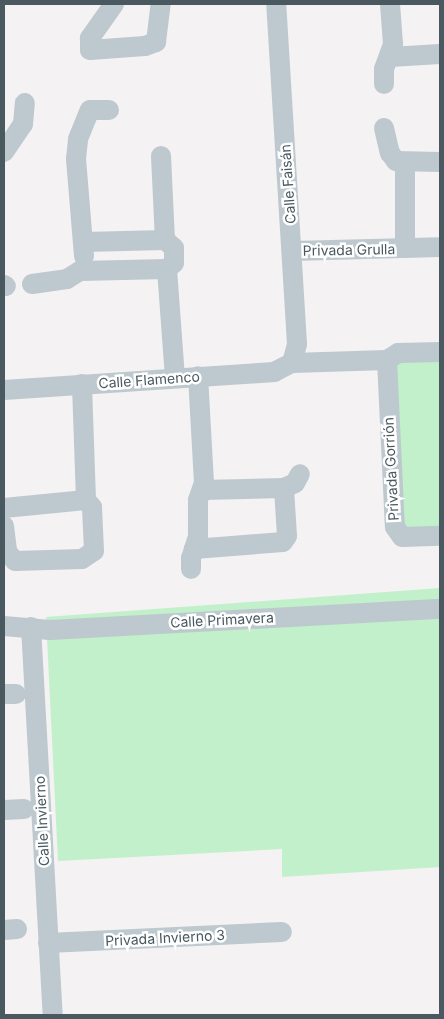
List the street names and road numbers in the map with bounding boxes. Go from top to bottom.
street label: Calle Faisán [277,144,299,224]
street label: Privada Grulla [303,241,395,259]
street label: Calle Flamenco [98,368,200,392]
street label: Privada Gorrión [380,417,402,521]
street label: Calle Primavera [170,609,274,631]
street label: Calle Invierno [31,775,53,867]
street label: Privada Invierno 3 [105,926,225,950]

